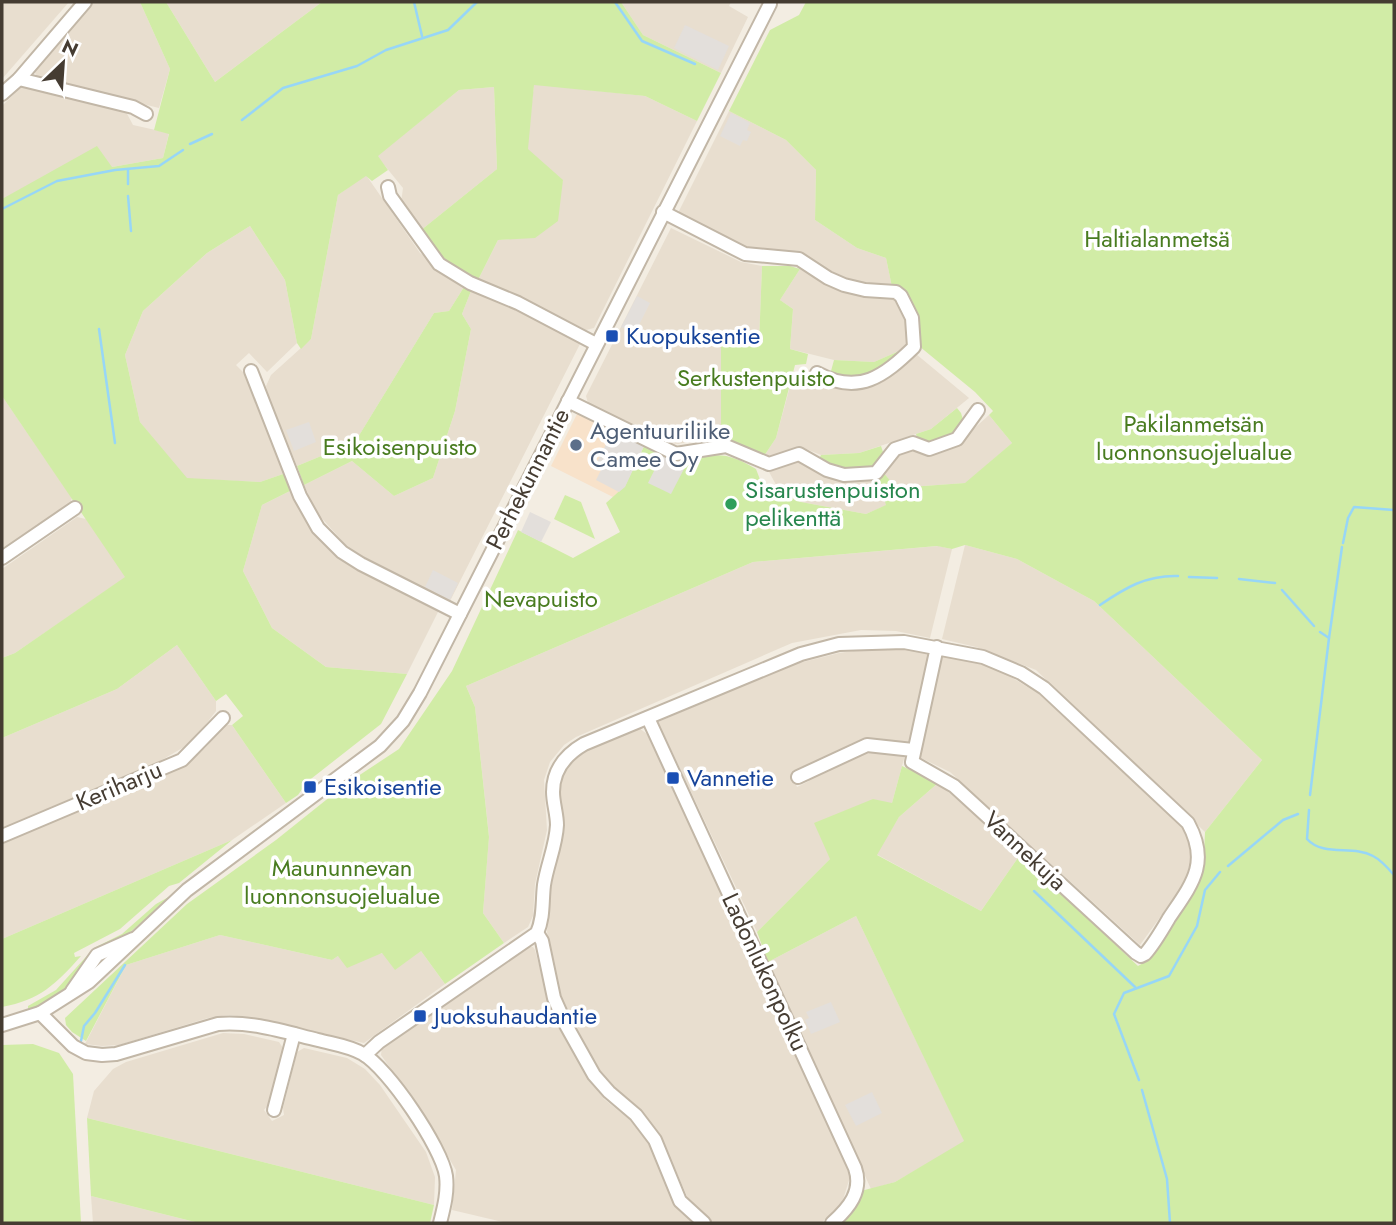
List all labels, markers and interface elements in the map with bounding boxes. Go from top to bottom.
north arrow [28,28,98,98]
text: N [57,33,83,63]
park label: Haltialanmetsä [1084,221,1230,256]
place label: Kuopuksentie [626,318,760,353]
marker: Kuopuksentie [604,328,620,344]
park label: Serkustenpuisto [677,360,835,395]
street label: Perhekunnantie [477,402,578,556]
park label: Pakilanmetsän luonnonsuojelualue [1096,406,1292,469]
place label: Agentuuriliike Camee Oy [590,413,730,476]
park label: Esikoisenpuisto [323,429,477,464]
marker: Agentuuriliike Camee Oy [568,437,584,453]
place label: Sisarustenpuiston pelikenttä [745,472,921,535]
marker: Sisarustenpuiston pelikenttä [723,496,739,512]
park label: Nevapuisto [484,581,598,616]
street label: Keriharju [70,752,167,819]
place label: Vannetie [687,760,774,795]
place label: Esikoisentie [324,769,442,804]
marker: Vannetie [665,770,681,786]
marker: Esikoisentie [302,779,318,795]
street label: Vannekuja [976,803,1075,899]
park label: Maununnevan luonnonsuojelualue [244,850,440,913]
street label: Ladonlukonpolku [713,887,817,1057]
place label: Juoksuhaudantie [431,998,597,1033]
marker: Juoksuhaudantie [412,1008,428,1024]

